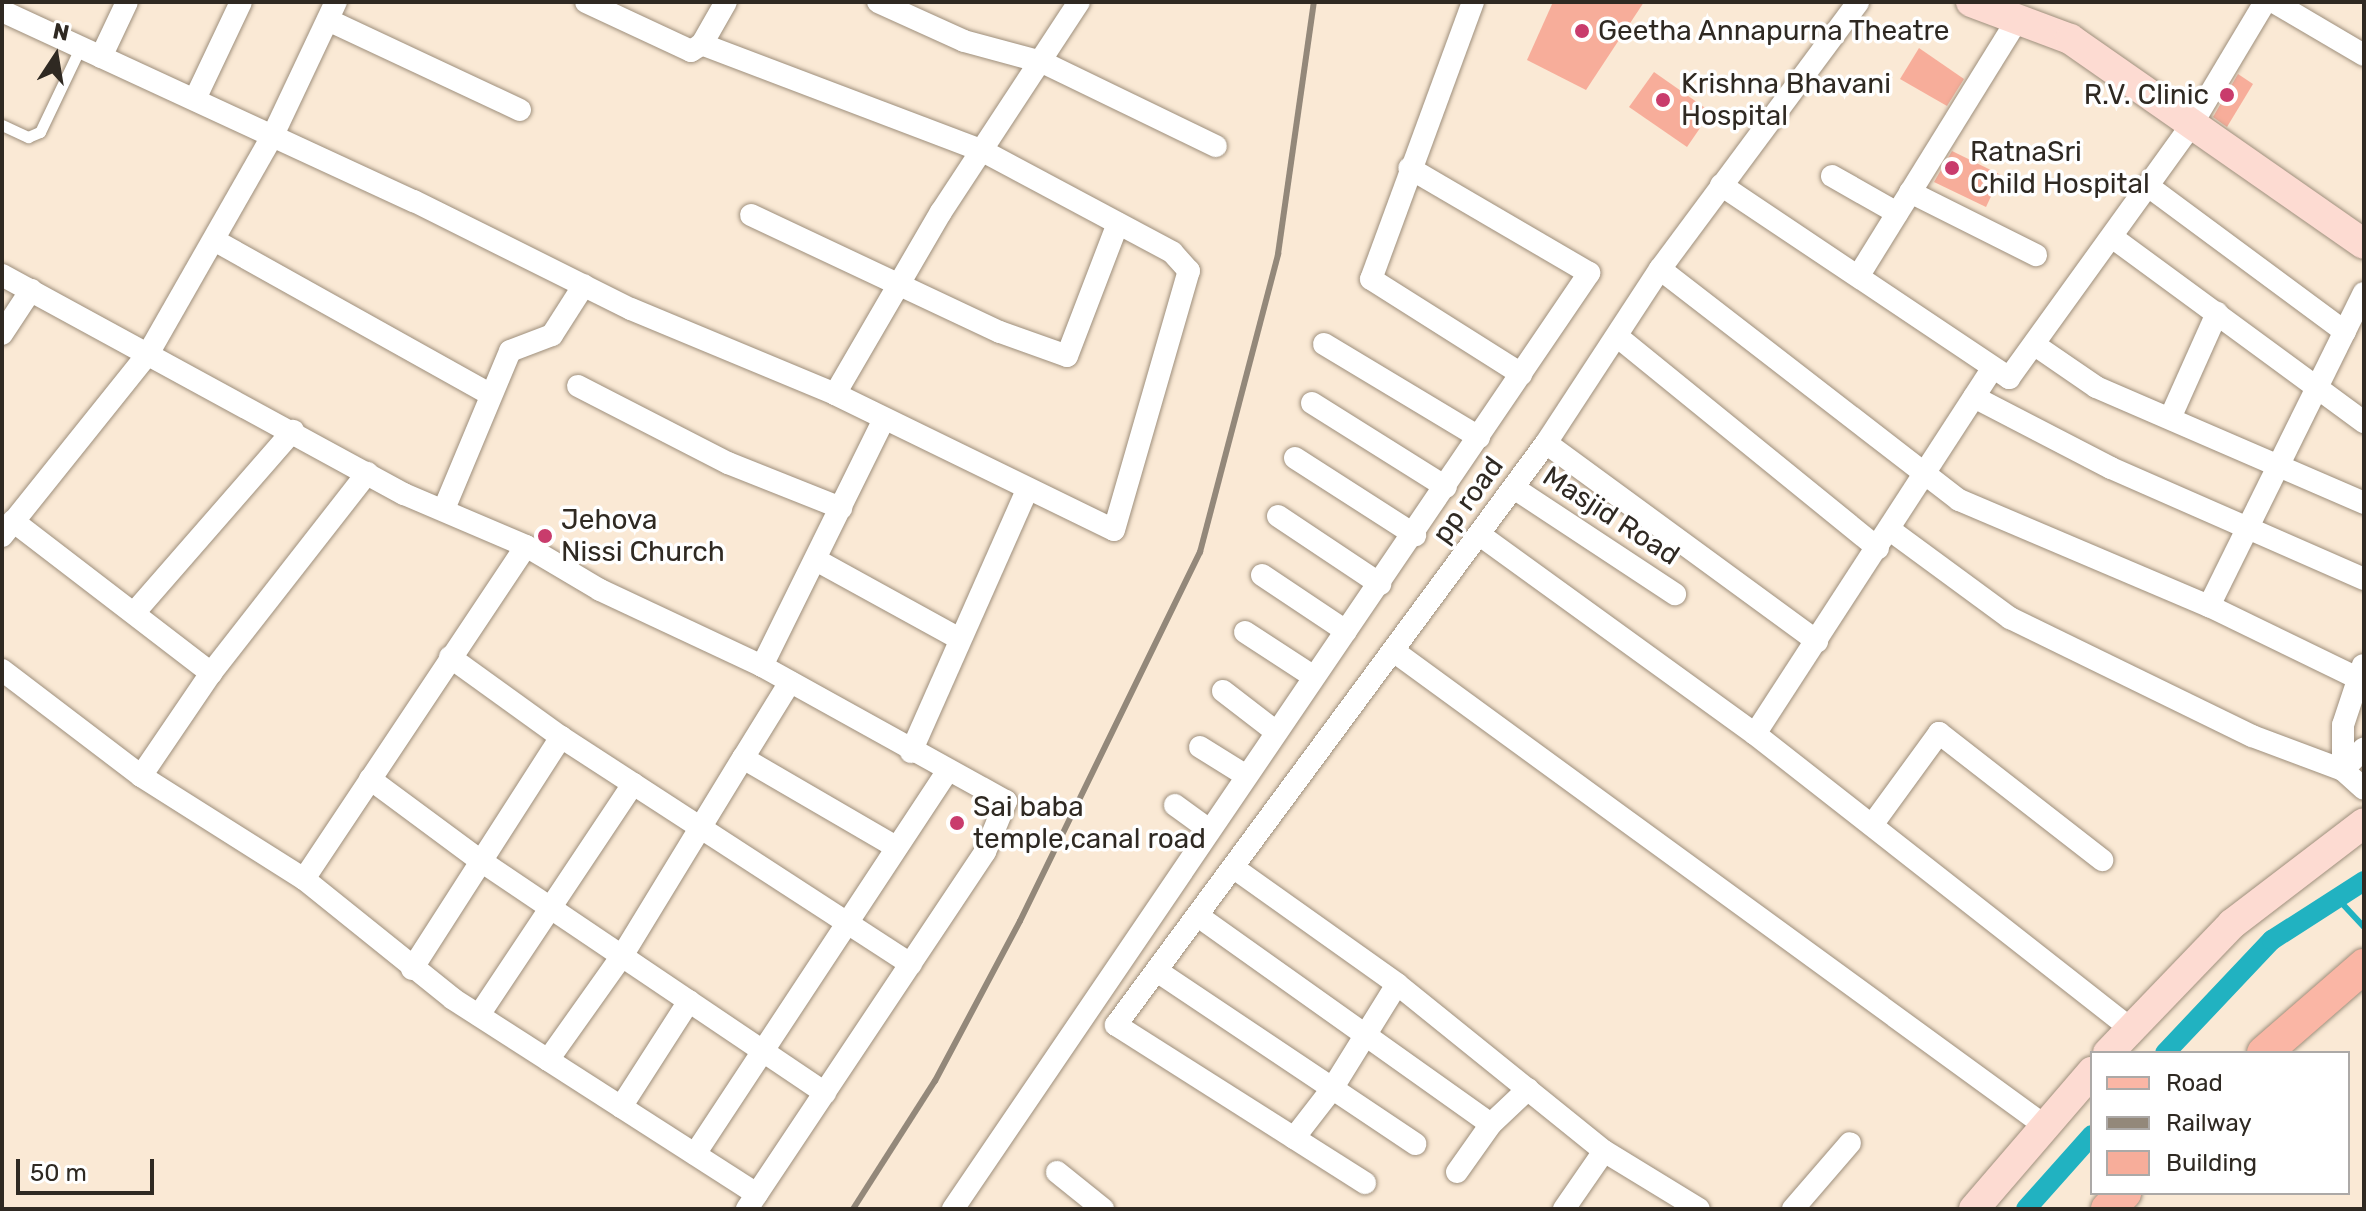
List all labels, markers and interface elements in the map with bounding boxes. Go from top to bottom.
place label: Geetha Annapurna Theatre [1598,14,1951,48]
north arrow [16,16,96,96]
text: N [51,17,72,47]
marker: Geetha Annapurna Theatre [1573,22,1591,40]
place label: Krishna Bhavani Hospital [1681,67,1891,133]
place label: R.V. Clinic [2084,78,2209,112]
marker: R.V. Clinic [2216,84,2238,106]
marker: Krishna Bhavani Hospital [1652,89,1674,111]
place label: RatnaSri Child Hospital [1970,135,2150,201]
marker: RatnaSri Child Hospital [1941,157,1963,179]
street label: pp road [1425,450,1511,550]
street label: Masjid Road [1537,460,1685,572]
place label: Jehova Nissi Church [561,503,725,569]
marker: Jehova Nissi Church [536,527,554,545]
place label: Sai baba temple,canal road [973,790,1206,856]
marker: Sai baba temple,canal road [948,814,966,832]
legend [2090,1051,2350,1195]
text: Road [2166,1069,2223,1097]
text: Railway [2166,1109,2252,1137]
scale bar [20,1143,158,1193]
text: Building [2166,1149,2257,1177]
text: 50 m [30,1159,87,1187]

